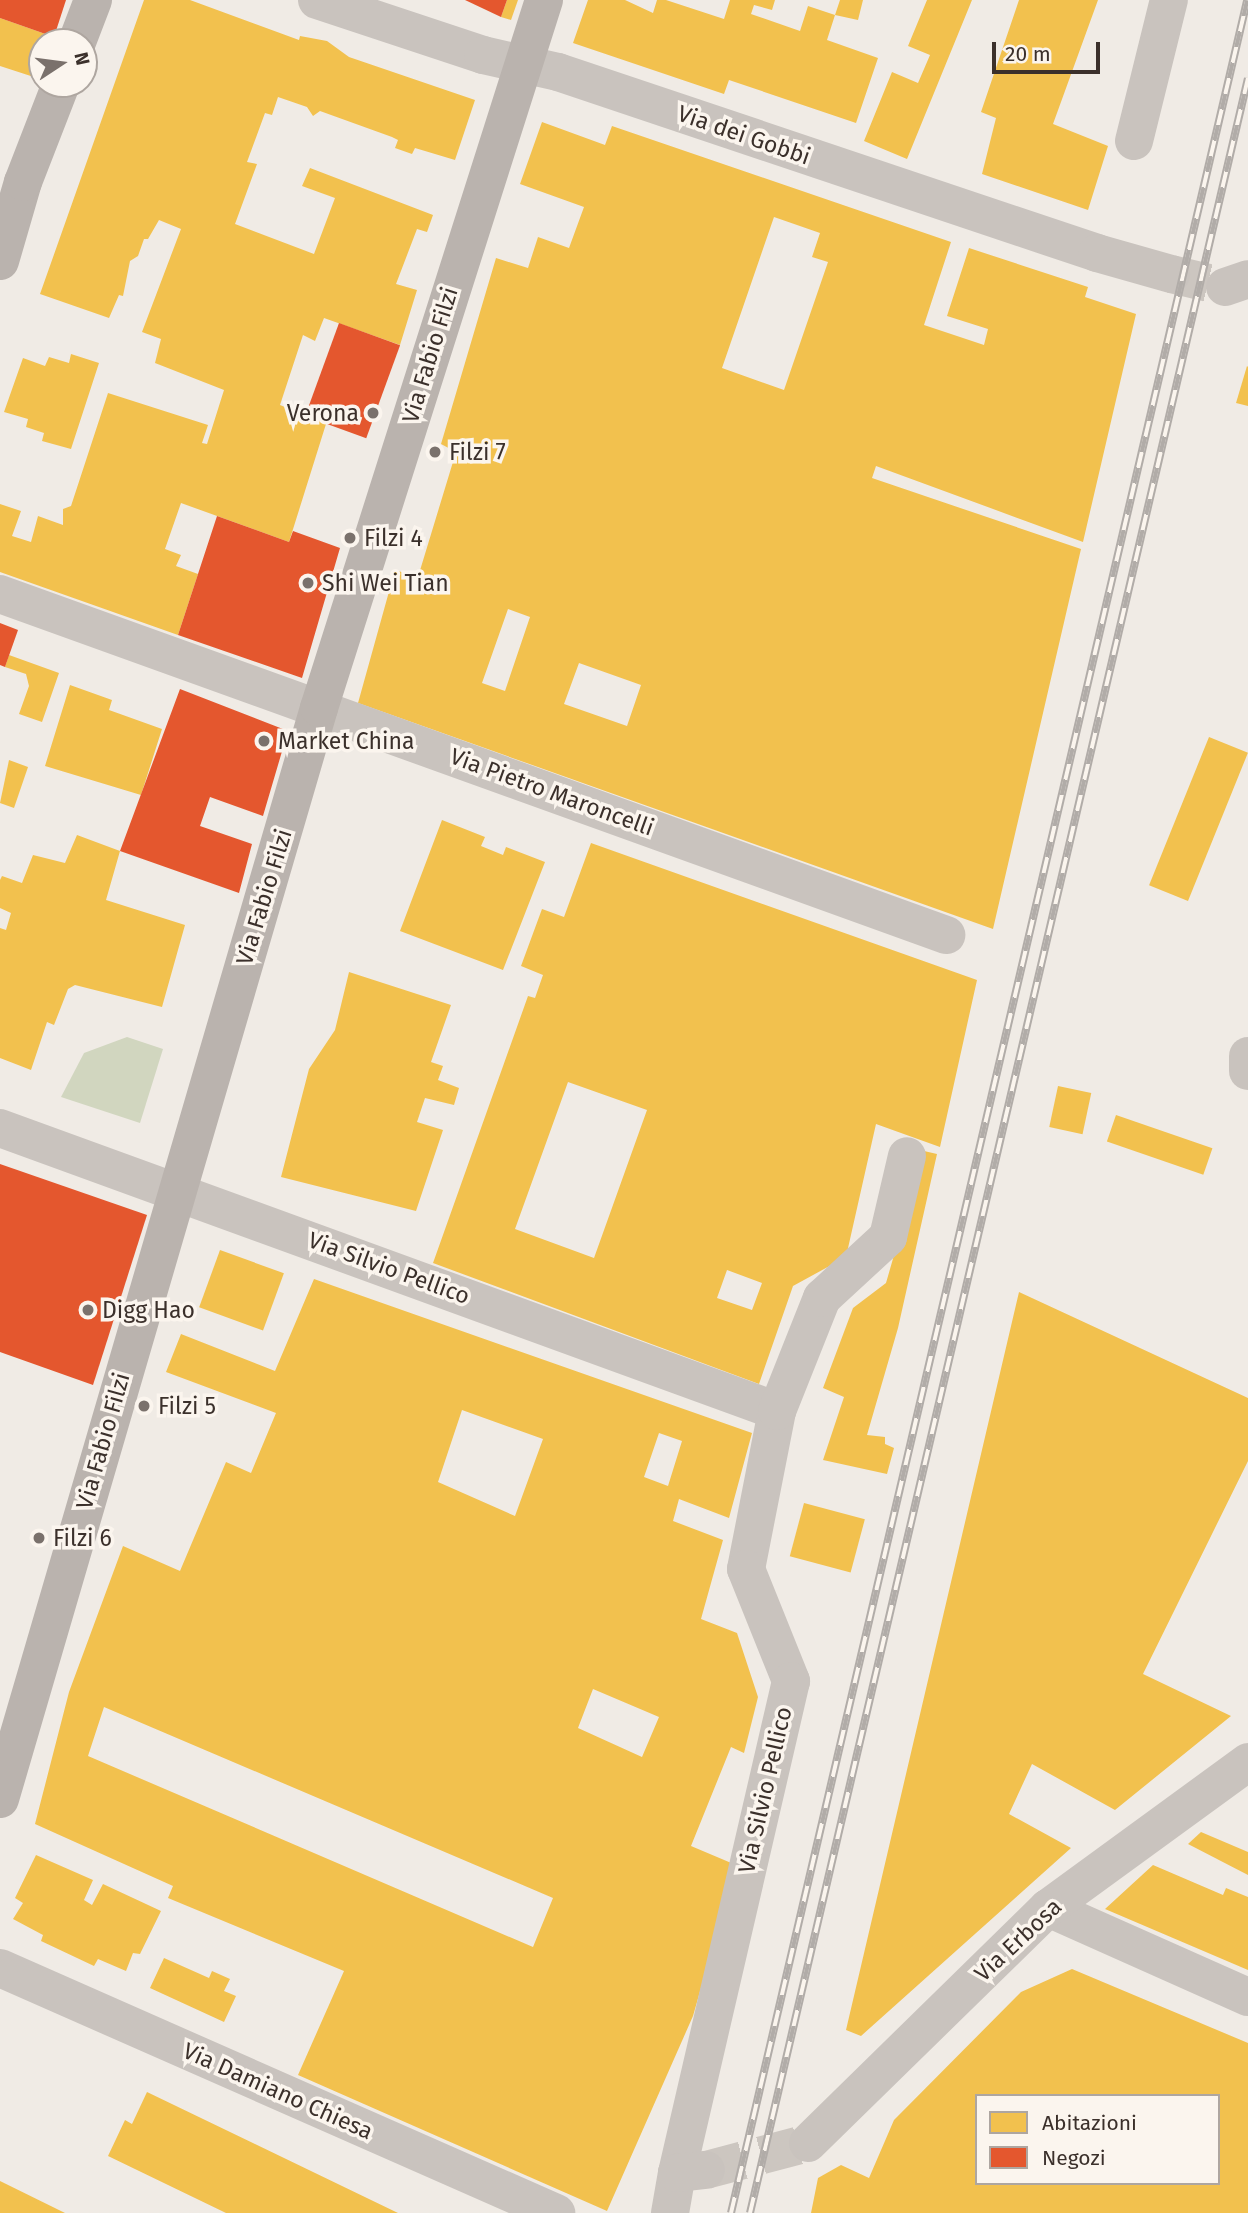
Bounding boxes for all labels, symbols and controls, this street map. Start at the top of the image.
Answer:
north arrow [28,28,98,98]
scale bar [996,28,1104,72]
text: 20 m [1005,41,1051,67]
text: N [69,50,95,67]
street label: Via dei Gobbi [674,99,814,171]
street label: Via Fabio Filzi [396,284,464,426]
place label: Verona [287,399,359,427]
marker: Verona [365,405,381,421]
place label: Filzi 7 [449,438,506,466]
marker: Filzi 7 [427,444,443,460]
place label: Filzi 4 [364,524,423,552]
marker: Filzi 4 [342,530,358,546]
place label: Shi Wei Tian [322,569,449,597]
marker: Shi Wei Tian [300,575,316,591]
place label: Market China [278,727,414,755]
marker: Market China [256,733,272,749]
street label: Via Pietro Maroncelli [446,742,658,842]
street label: Via Fabio Filzi [230,826,298,968]
street label: Via Silvio Pellico [304,1226,474,1310]
place label: Digg Hao [102,1296,195,1324]
marker: Digg Hao [80,1302,96,1318]
street label: Via Fabio Filzi [70,1370,136,1512]
place label: Filzi 5 [158,1392,216,1420]
marker: Filzi 5 [136,1398,152,1414]
place label: Filzi 6 [53,1524,112,1552]
marker: Filzi 6 [31,1530,47,1546]
street label: Via Silvio Pellico [732,1704,798,1876]
street label: Via Erbosa [969,1893,1067,1987]
street label: Via Damiano Chiesa [179,2037,377,2145]
legend [975,2094,1220,2185]
text: Abitazioni [1042,2110,1137,2136]
text: Negozi [1042,2145,1106,2171]

